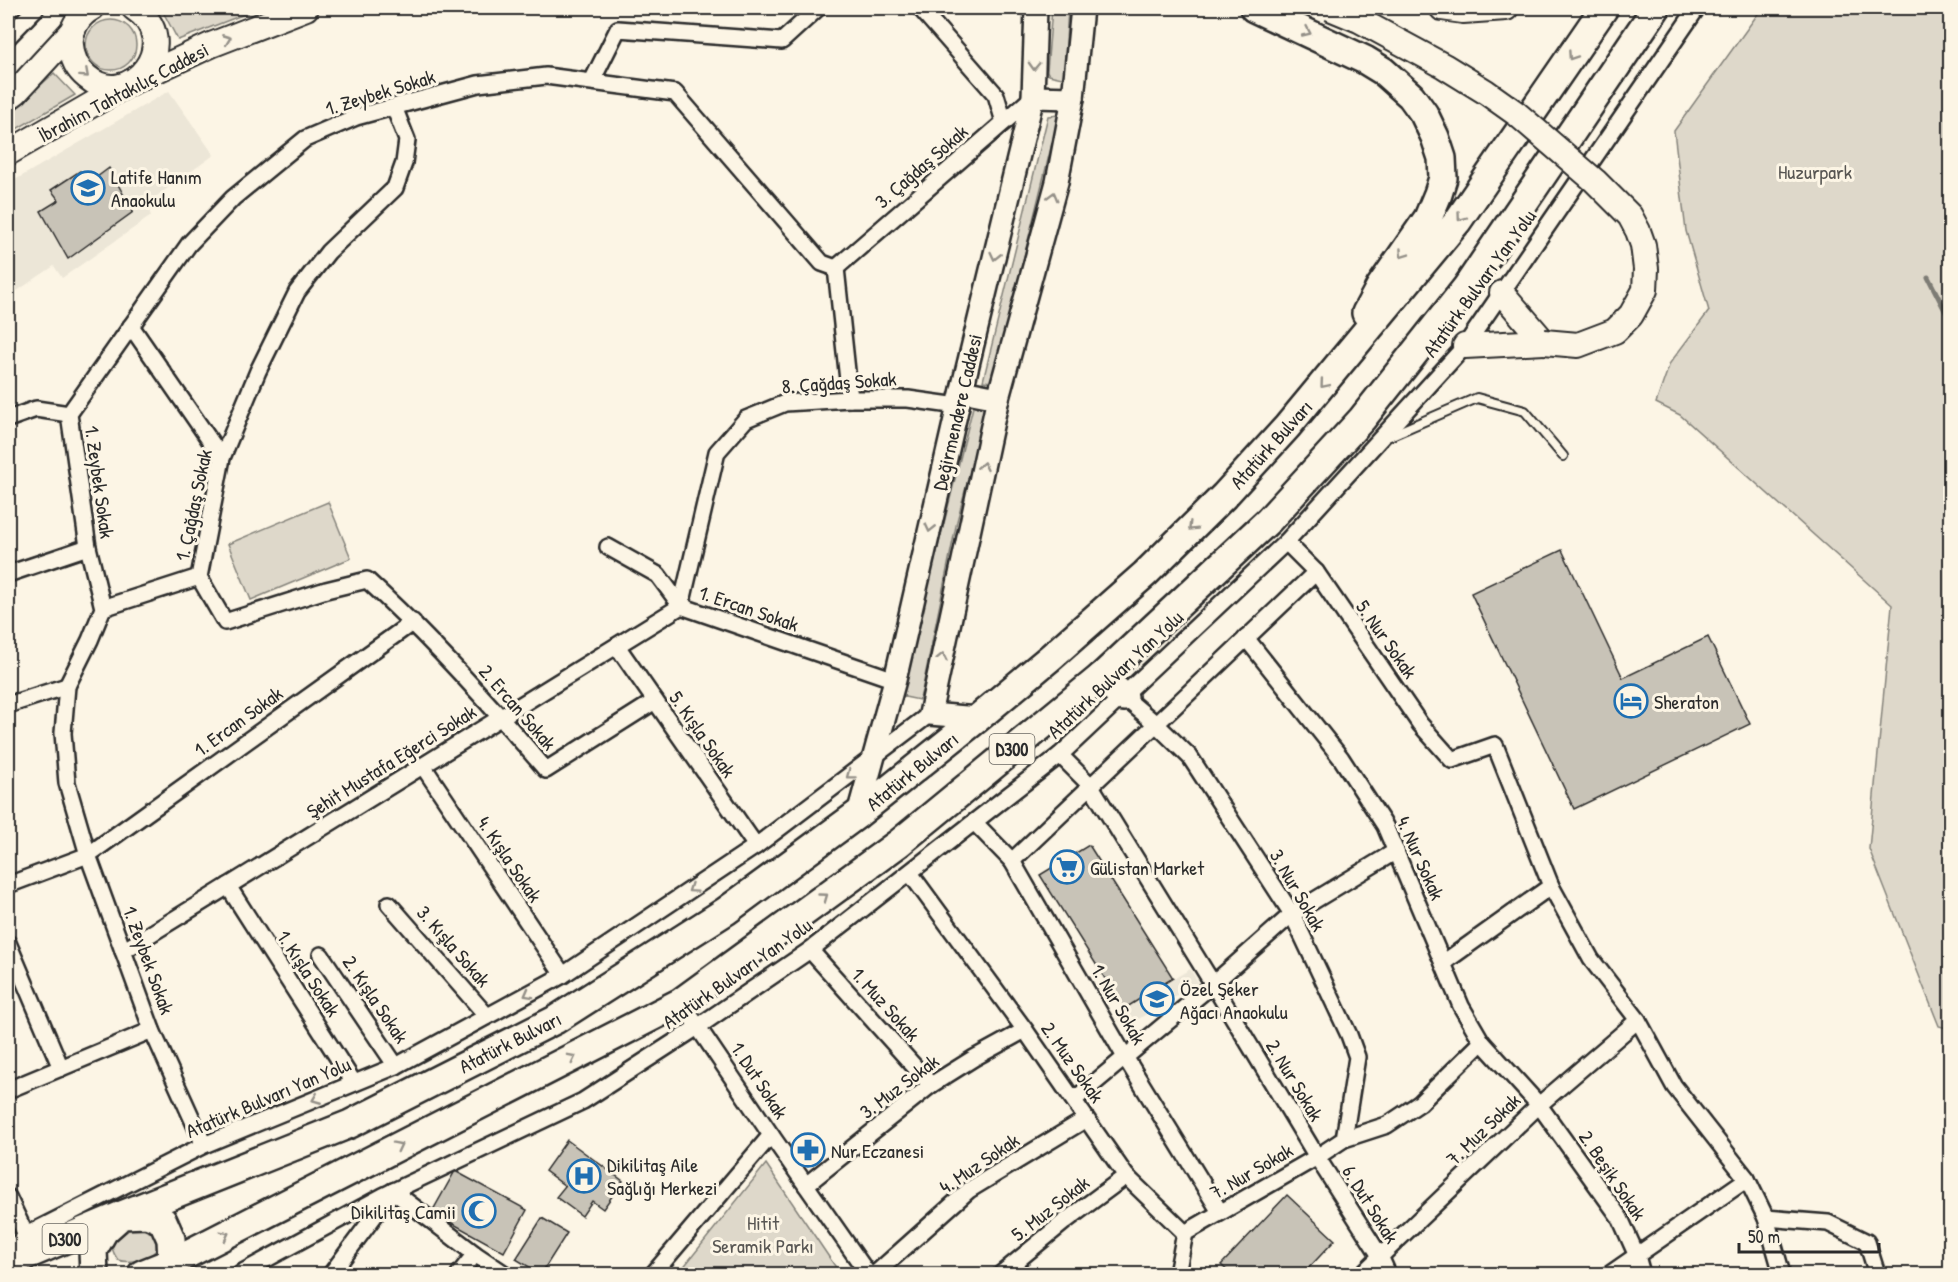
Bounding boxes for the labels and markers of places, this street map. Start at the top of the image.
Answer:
place label: Latife Hanım Anaokulu [111,163,202,213]
school or university icon: Latife Hanım Anaokulu [70,170,106,206]
hotel icon: Sheraton [1613,683,1649,719]
place label: Sheraton [1654,688,1719,715]
supermarket icon: Gülistan Market [1049,849,1085,885]
place label: Gülistan Market [1090,854,1205,881]
place label: Özel Şeker Ağacı Anaokulu [1180,975,1288,1025]
school or university icon: Özel Şeker Ağacı Anaokulu [1139,981,1175,1017]
pharmacy icon: Nur Eczanesi [790,1132,826,1168]
place label: Nur Eczanesi [831,1137,924,1164]
place label: Dikilitaş Aile Sağlığı Merkezi [607,1151,718,1201]
hospital icon: Dikilitaş Aile Sağlığı Merkezi [566,1158,602,1194]
mosque icon: Dikilitaş Camii [461,1193,497,1229]
place label: Dikilitaş Camii [351,1198,456,1225]

